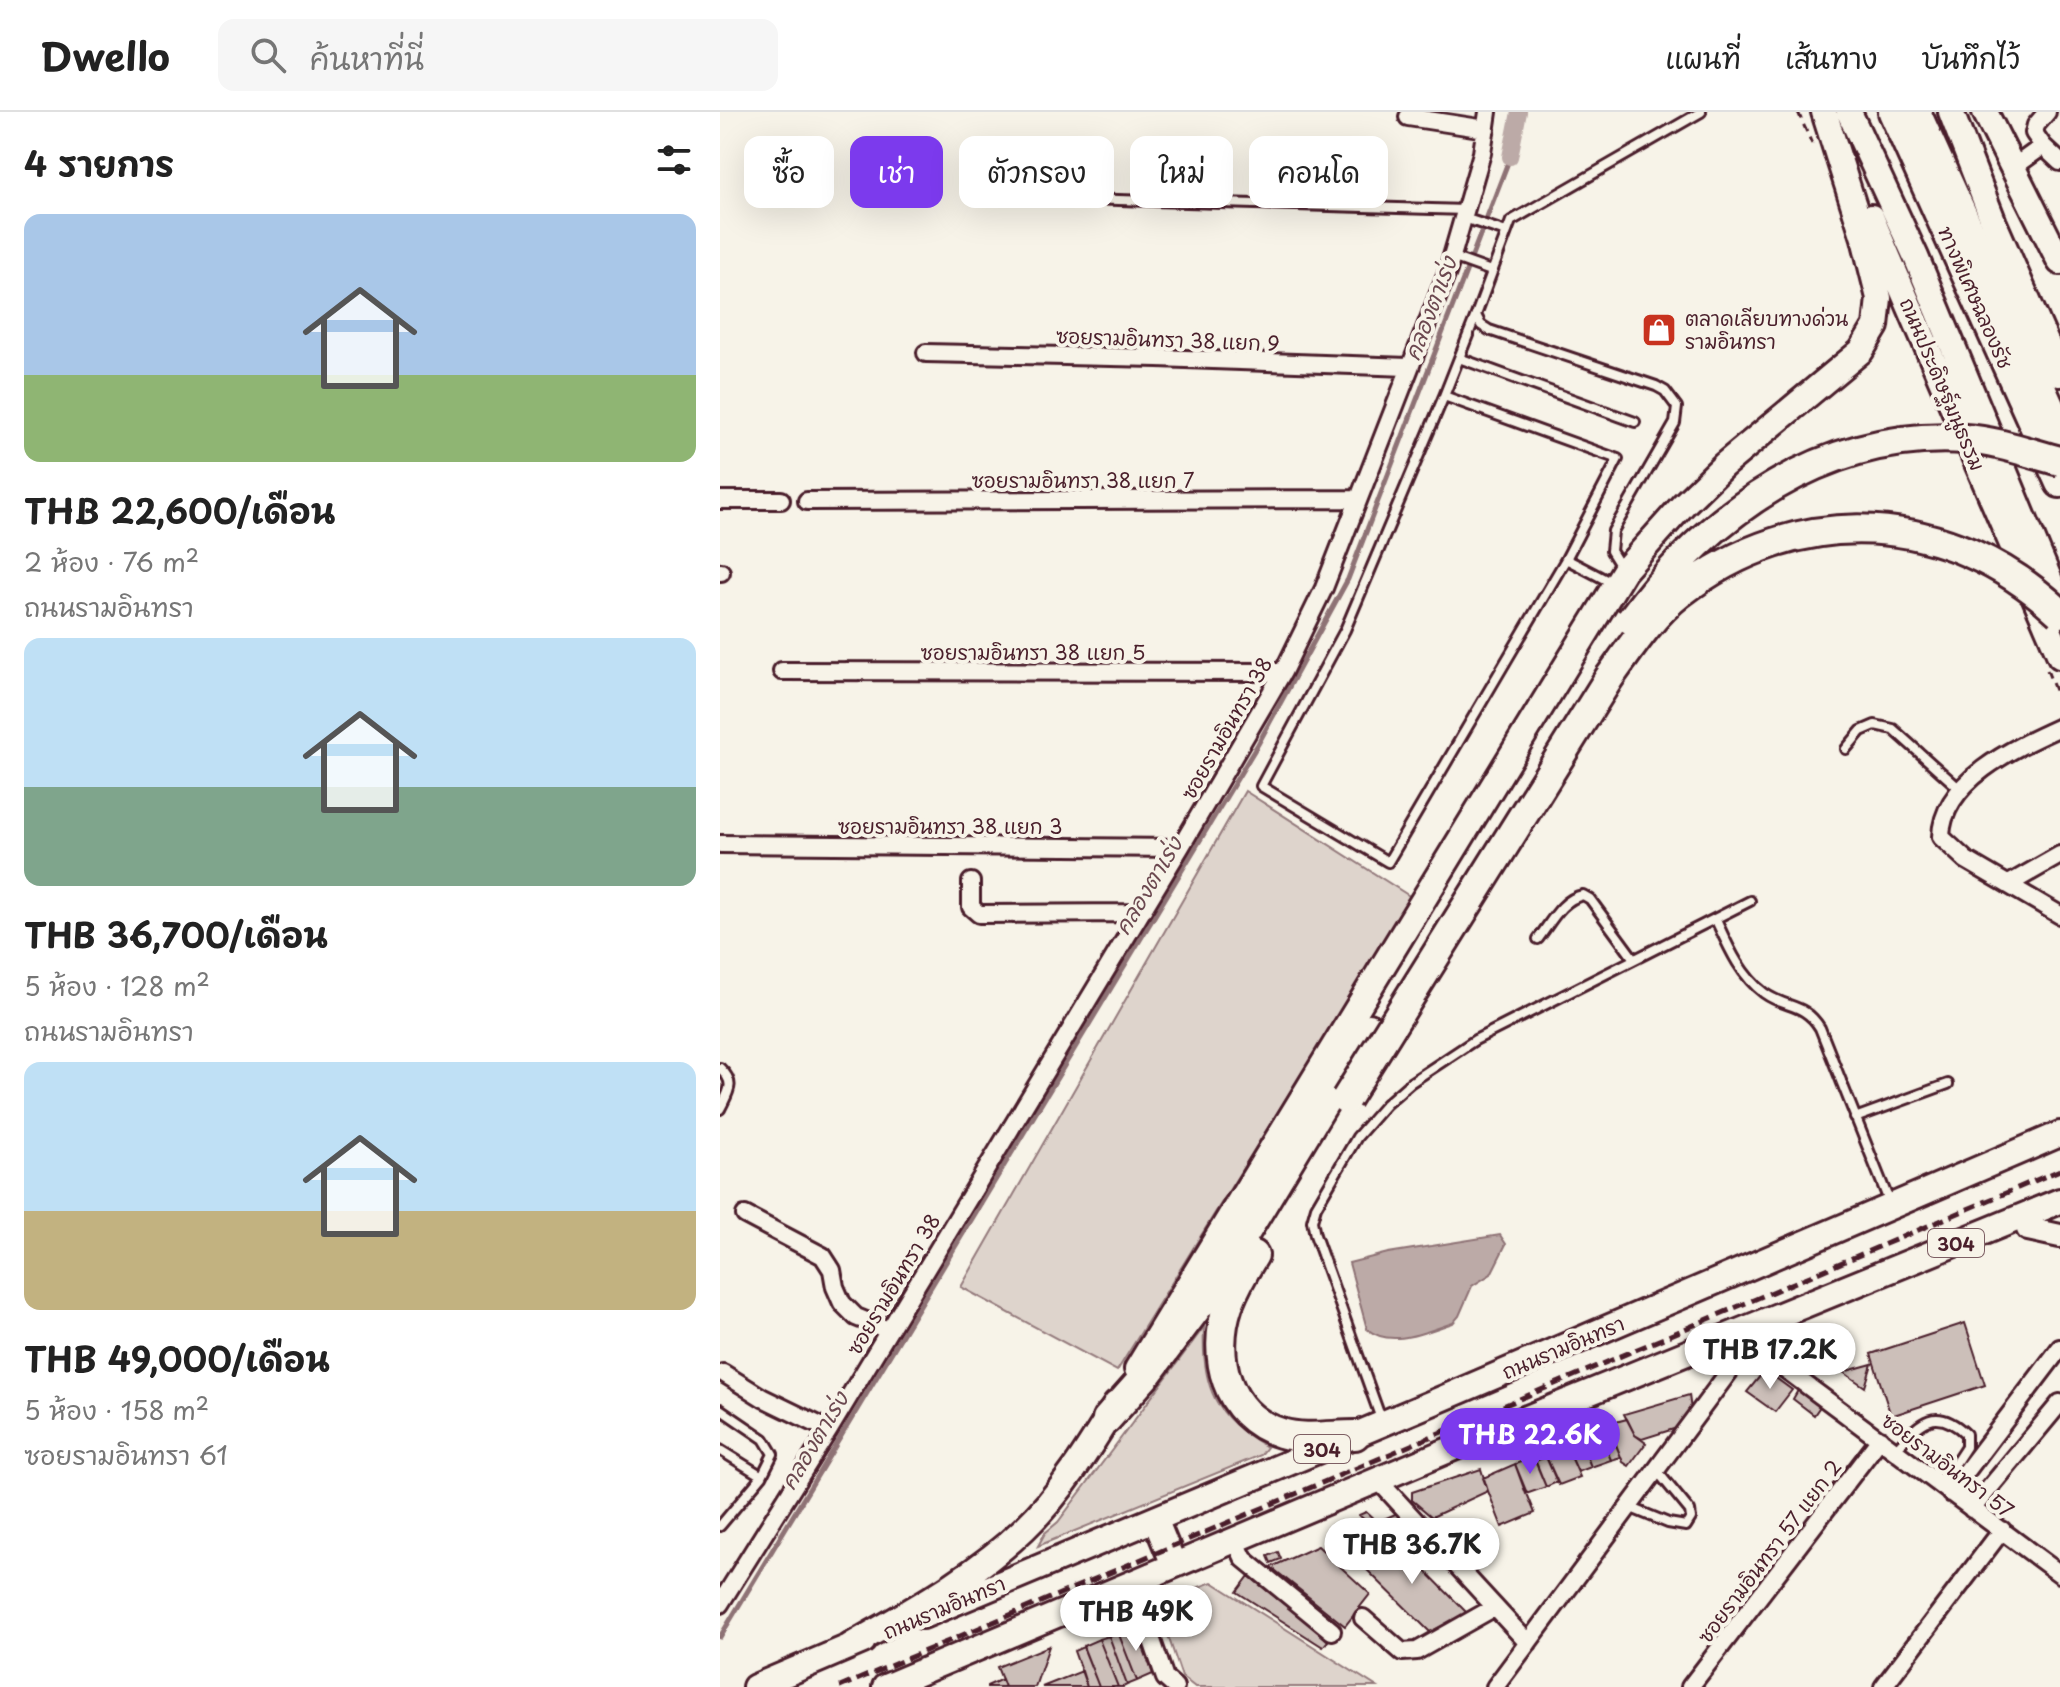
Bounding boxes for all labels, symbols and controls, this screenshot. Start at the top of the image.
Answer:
search box [218,19,778,91]
text: Dwello [40,27,170,84]
icon: search [246,33,290,77]
text: ค้นหาที่นี่ [310,35,424,80]
text: แผนที่ [1665,36,1741,79]
text: เส้นทาง [1785,36,1878,79]
text: บันทึกไว้ [1922,36,2020,79]
chip: ซื้อ [744,136,834,208]
chip: เช่า [850,136,943,208]
chip: ตัวกรอง [959,136,1114,208]
chip: ใหม่ [1130,136,1233,208]
chip: คอนโด [1249,136,1388,208]
text: 4 รายการ [24,137,174,189]
icon: filters [652,138,696,182]
street label: ทางพิเศษฉลองรัช [1931,221,2021,374]
water label: คลองตาเร่ง [1394,249,1465,365]
icon: home [288,266,432,410]
street label: ถนนประดิษฐ์มนูธรรม [1891,293,1993,476]
place label: ตลาดเลียบทางด่วน รามอินทรา [1685,303,1848,356]
shop icon: ตลาดเลียบทางด่วน รามอินทรา [1640,311,1678,349]
street label: ซอยรามอินทรา 38 แยก 9 [1055,320,1281,358]
street label: ซอยรามอินทรา 38 แยก 7 [972,465,1194,495]
text: THB 22,600/เดือน [24,484,335,536]
text: 2 ห้อง · 76 m² [24,542,199,581]
text: ถนนรามอินทรา [24,587,194,626]
street label: ซอยรามอินทรา 38 แยก 5 [921,637,1145,667]
street label: ซอยรามอินทรา 38 [1173,651,1279,805]
icon: home [288,690,432,834]
street label: ซอยรามอินทรา 38 แยก 3 [838,811,1062,841]
water label: คลองตาเร่ง [1105,828,1190,940]
text: THB 36,700/เดือน [24,908,328,960]
text: 5 ห้อง · 128 m² [24,966,210,1005]
text: ถนนรามอินทรา [24,1011,194,1050]
icon: home [288,1114,432,1258]
street label: ซอยรามอินทรา 38 [839,1208,947,1360]
road number: 304 [1928,1229,1984,1257]
street label: ถนนรามอินทรา [1497,1308,1629,1386]
pin: THB 17.2K [1678,1323,1862,1391]
text: THB 17.2K [1703,1329,1837,1368]
text: THB 49,000/เดือน [24,1332,330,1384]
water label: คลองตาเร่ง [771,1383,856,1495]
text: 5 ห้อง · 158 m² [24,1390,209,1429]
street label: ซอยรามอินทรา 57 [1875,1405,2021,1525]
pin: THB 22.6K [1438,1408,1622,1476]
text: THB 22.6K [1458,1414,1602,1453]
text: ซอยรามอินทรา 61 [24,1435,228,1474]
road number: 304 [1294,1435,1350,1463]
street label: ซอยรามอินทรา 57 แยก 2 [1690,1453,1848,1649]
pin: THB 36.7K [1320,1518,1504,1586]
text: THB 36.7K [1342,1524,1482,1563]
street label: ถนนรามอินทรา [878,1568,1010,1646]
pin: THB 49K [1062,1585,1210,1653]
text: THB 49K [1078,1591,1194,1630]

